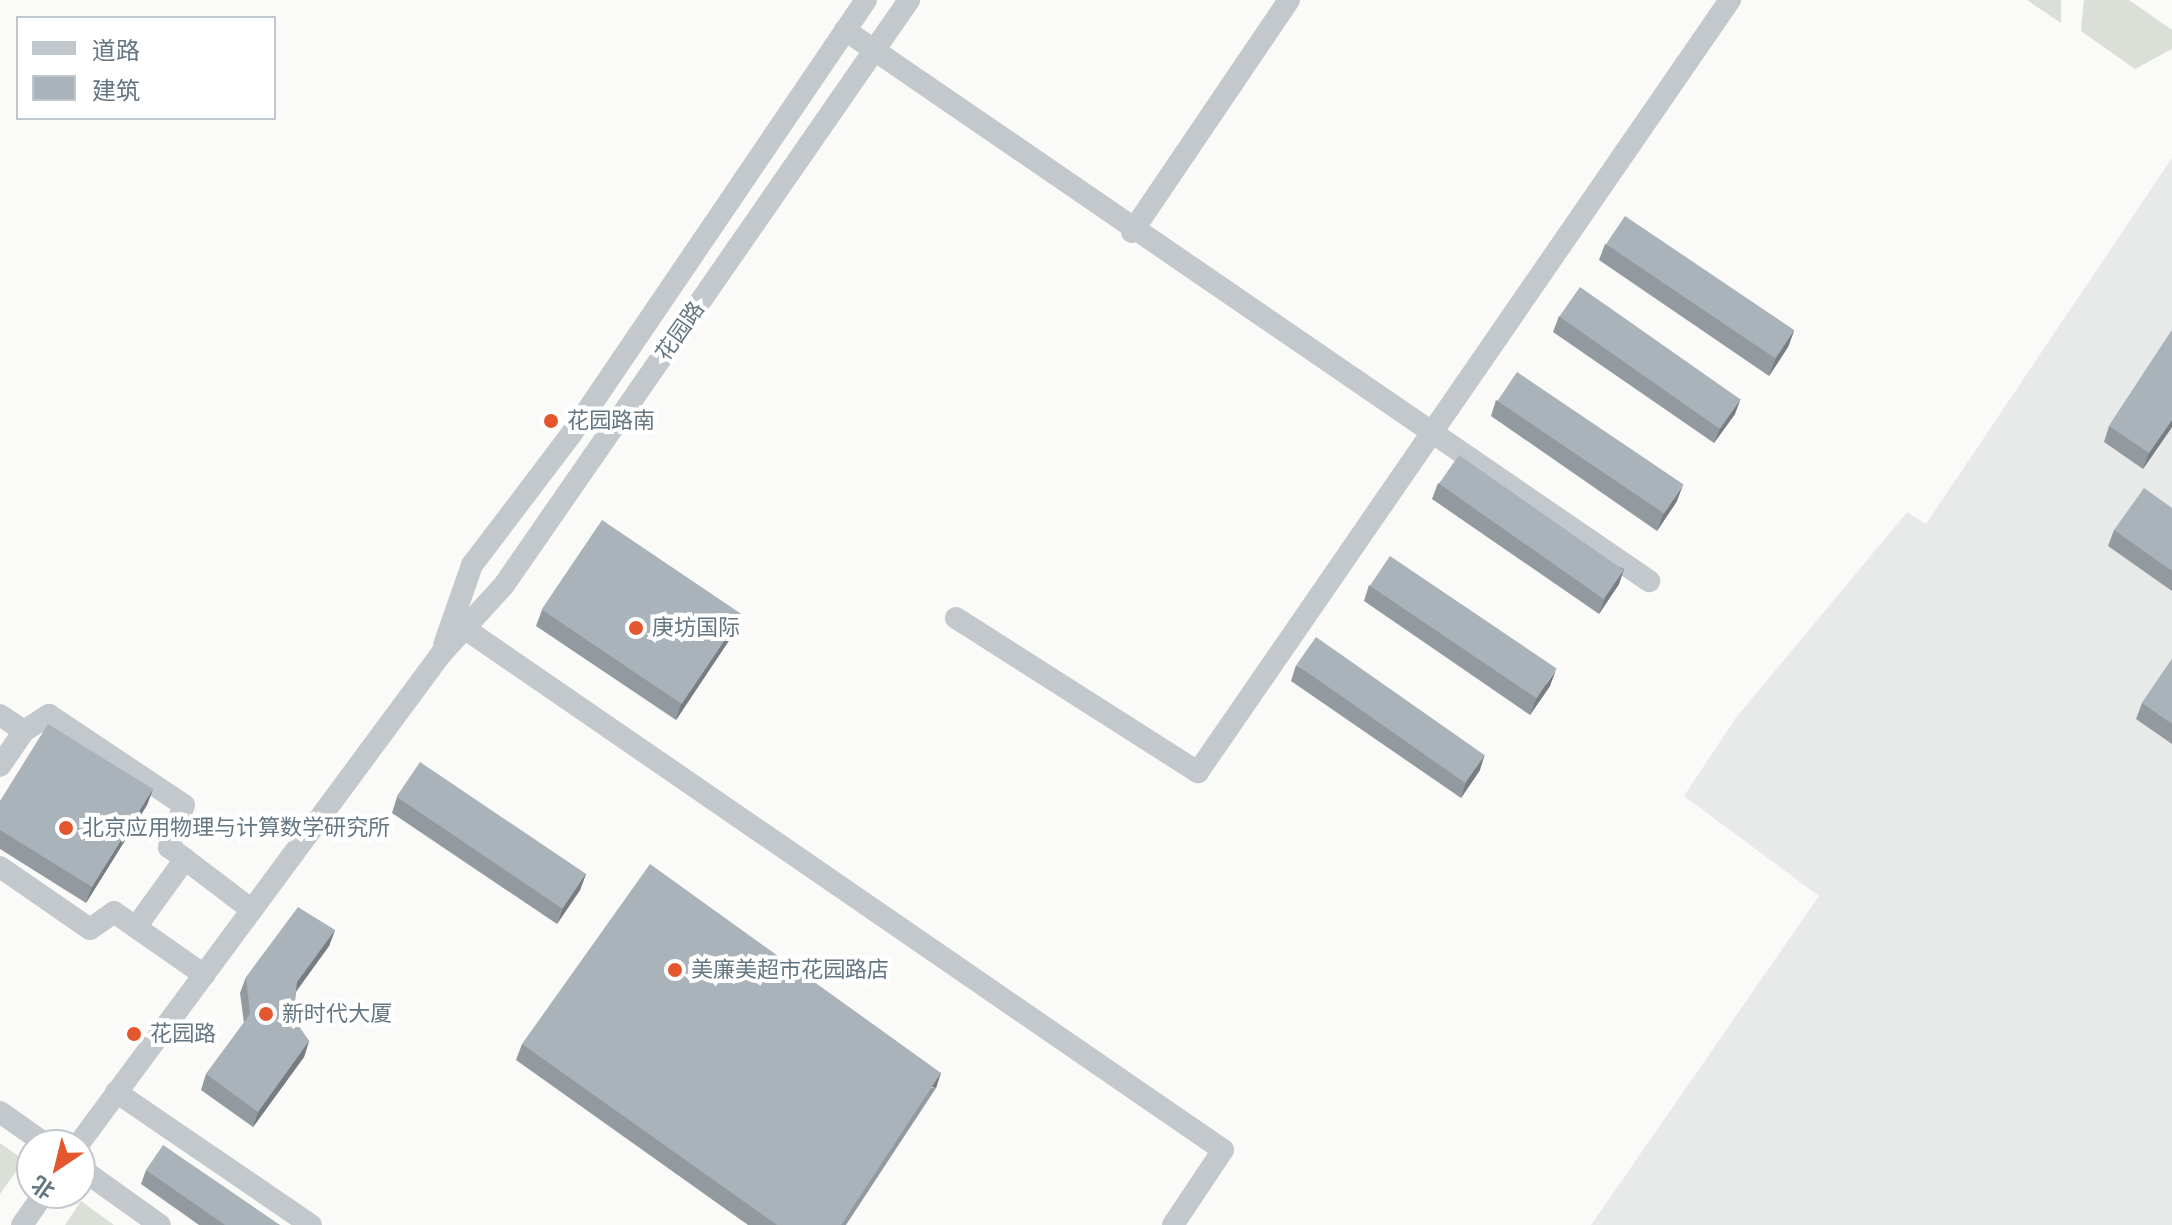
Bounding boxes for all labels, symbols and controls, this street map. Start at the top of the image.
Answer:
legend [16,16,276,120]
text: 道路 [92,35,140,66]
text: 建筑 [92,75,140,106]
street label: 花园路 [650,296,710,366]
place label: 花园路南 [567,408,655,434]
marker: 花园路南 [542,412,560,430]
place label: 庚坊国际 [652,615,740,641]
marker: 庚坊国际 [627,619,645,637]
place label: 北京应用物理与计算数学研究所 [82,815,390,841]
marker: 北京应用物理与计算数学研究所 [57,819,75,837]
place label: 美廉美超市花园路店 [691,957,889,983]
marker: 美廉美超市花园路店 [666,961,684,979]
place label: 新时代大厦 [282,1001,392,1027]
marker: 新时代大厦 [257,1005,275,1023]
place label: 花园路 [150,1021,216,1047]
marker: 花园路 [125,1025,143,1043]
north arrow [16,1129,96,1209]
text: 北 [26,1169,60,1206]

